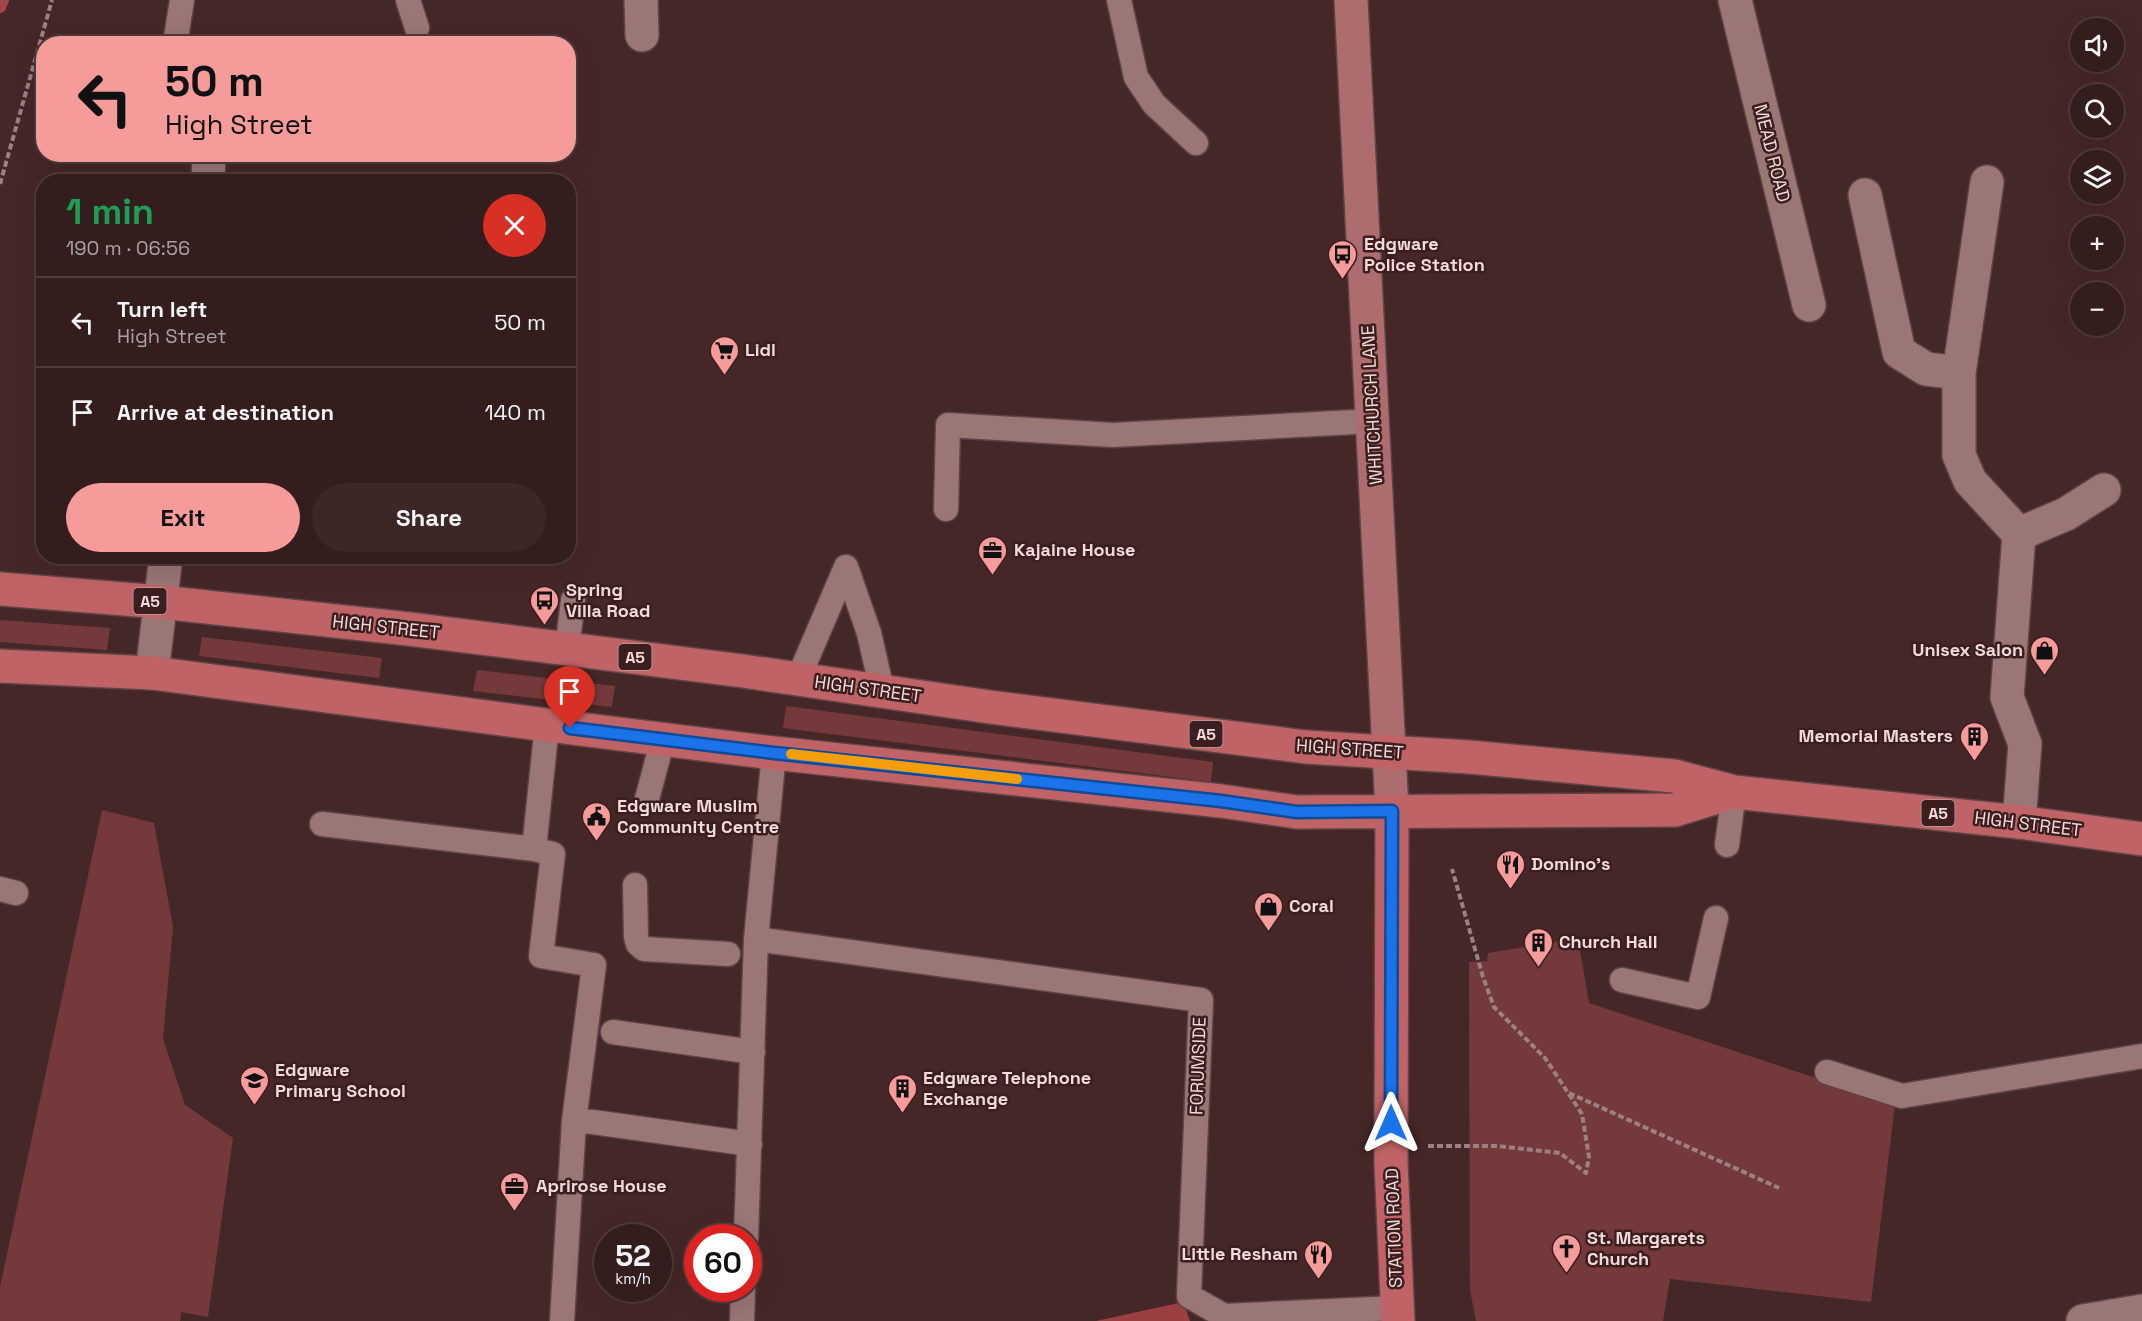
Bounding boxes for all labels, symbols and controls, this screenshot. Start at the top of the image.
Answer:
map controls [2070,18,2124,336]
button: sound [2070,18,2124,72]
text: 50 m [165,55,264,108]
icon: left [66,60,144,138]
button: search [2070,84,2124,138]
street label: MEAD ROAD [1749,102,1796,204]
text: High Street [165,107,313,142]
button: layers [2070,150,2124,204]
text: 1 min [66,189,154,235]
button: close [483,194,546,257]
button: + [2070,216,2124,270]
place label: Edgware Police Station [1364,232,1485,276]
text: 190 m · 06:56 [66,235,190,261]
bus stop icon: Edgware Police Station [1327,238,1359,280]
button: − [2070,282,2124,336]
text: Turn left [117,295,207,323]
icon: left [66,306,99,339]
text: 50 m [494,308,546,336]
text: High Street [117,323,226,349]
street label: WHITCHURCH LANE [1356,325,1387,485]
supermarket icon: Lidl [708,334,740,376]
place label: Lidl [745,338,776,361]
icon: arrive [66,396,99,429]
text: Arrive at destination [117,398,334,426]
text: 140 m [484,398,546,426]
button: Exit [66,483,300,552]
button: Share [312,483,546,552]
office icon: Kajaine House [977,534,1009,576]
place label: Kajaine House [1014,538,1135,561]
place label: Spring Villa Road [566,578,651,622]
bus stop icon: Spring Villa Road [529,584,561,626]
road number: A5 [134,588,166,614]
street label: HIGH STREET [331,609,441,644]
shop icon: Unisex Salon [2028,634,2060,676]
place label: Unisex Salon [1912,638,2023,661]
road number: A5 [618,644,652,670]
pin [544,666,595,728]
street label: HIGH STREET [813,670,923,707]
icon: arrive [553,675,586,708]
building icon: Memorial Masters [1958,720,1990,762]
road number: A5 [1190,721,1222,747]
place label: Memorial Masters [1799,724,1953,747]
street label: HIGH STREET [1295,733,1405,764]
place label: Edgware Muslim Community Centre [617,794,779,838]
public building icon: Edgware Muslim Community Centre [580,800,612,842]
road number: A5 [1922,800,1954,826]
street label: HIGH STREET [1973,806,2083,842]
restaurant icon: Domino's [1494,848,1526,890]
place label: Domino's [1531,852,1610,875]
shop icon: Coral [1252,890,1284,932]
place label: Coral [1289,894,1334,917]
building icon: Church Hall [1522,926,1554,968]
place label: Church Hall [1559,930,1657,953]
street label: FORUMSIDE [1184,1017,1211,1115]
place label: Edgware Primary School [275,1058,406,1102]
school or university icon: Edgware Primary School [238,1064,270,1106]
place label: Edgware Telephone Exchange [923,1066,1091,1110]
building icon: Edgware Telephone Exchange [886,1072,918,1114]
position arrow [1359,1091,1423,1155]
street label: STATION ROAD [1380,1168,1407,1288]
office icon: Aprirose House [499,1170,531,1212]
place label: Aprirose House [536,1174,667,1197]
speed limit sign: 60 [684,1224,762,1302]
place label: St. Margarets Church [1587,1226,1705,1270]
church icon: St. Margarets Church [1550,1232,1582,1274]
text: 52 [615,1236,651,1275]
restaurant icon: Little Resham [1303,1238,1335,1280]
place label: Little Resham [1182,1242,1298,1265]
text: km/h [615,1269,651,1288]

